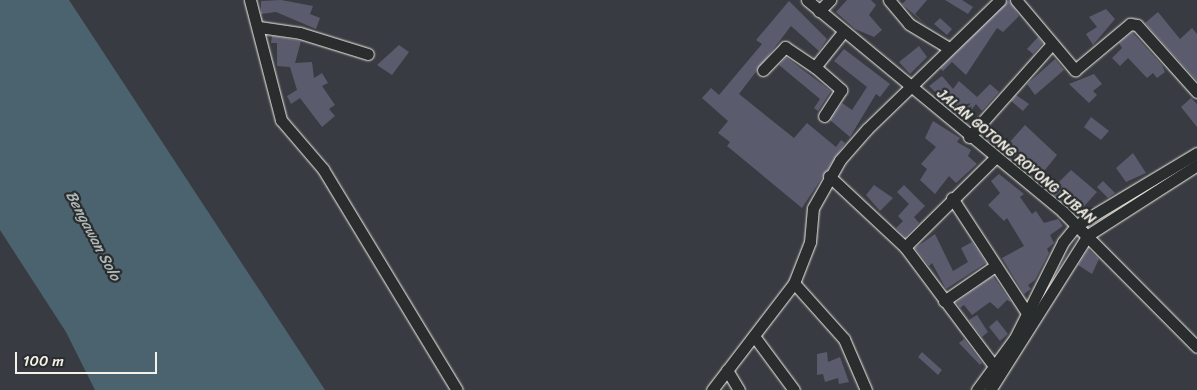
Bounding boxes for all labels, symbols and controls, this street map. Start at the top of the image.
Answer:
street label: JALAN GOTONG ROYONG TUBAN [933,85,1099,229]
water label: Bengawan Solo [62,188,124,284]
scale bar [18,342,160,374]
text: 100 m [23,348,64,374]

